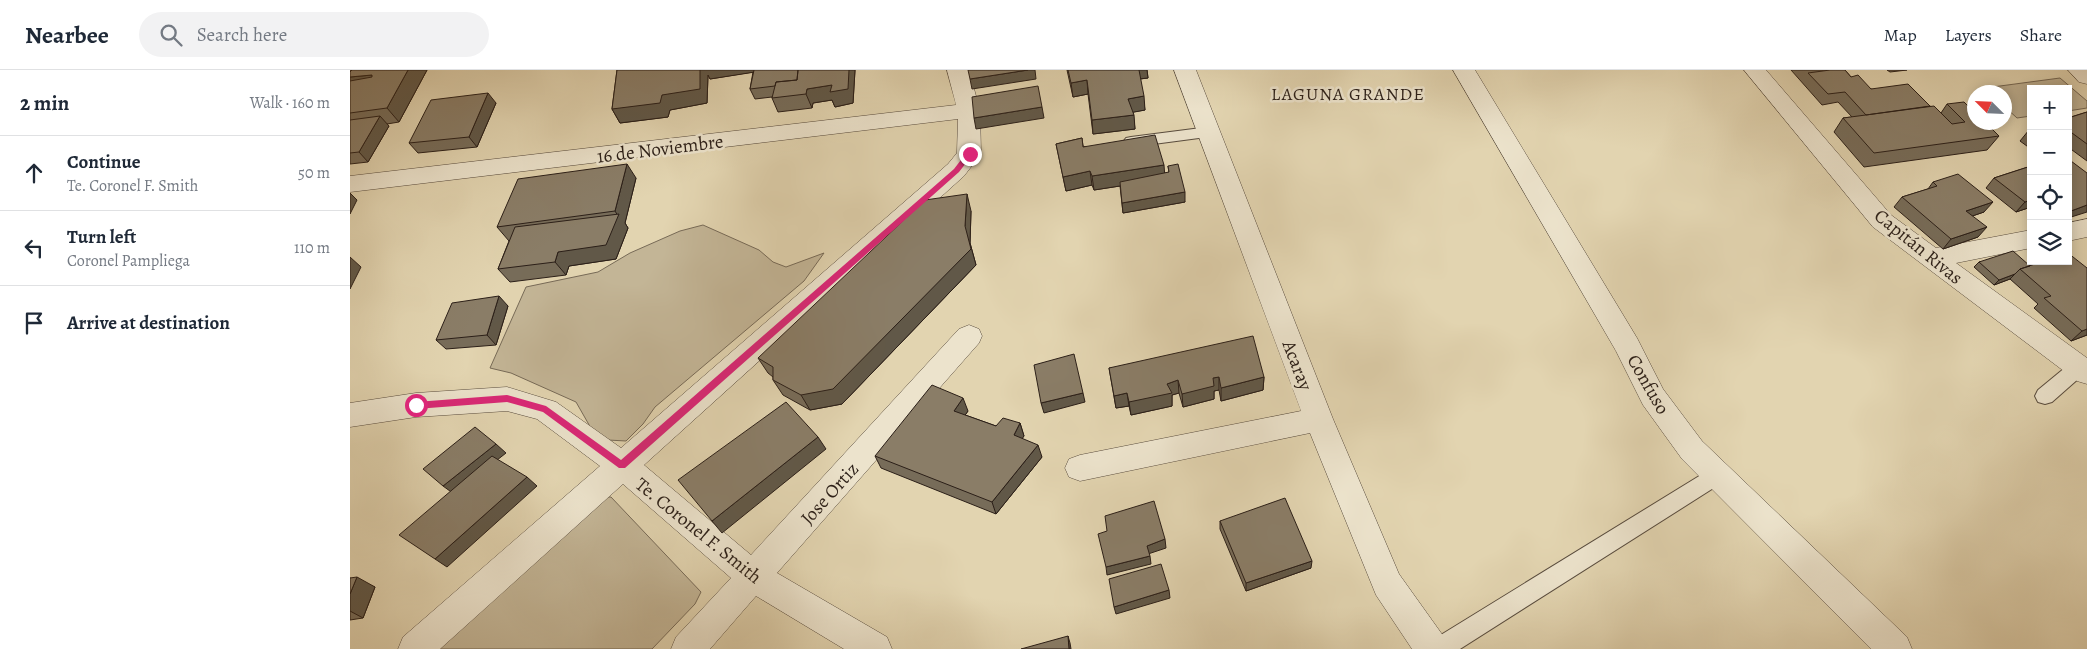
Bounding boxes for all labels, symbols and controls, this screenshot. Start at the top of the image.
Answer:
search box [139,12,489,57]
text: Nearbee [25,19,109,51]
icon: search [157,21,185,49]
text: Search here [197,22,287,48]
text: Map [1884,23,1917,47]
text: Layers [1945,23,1992,47]
text: Share [2020,23,2062,47]
district label: LAGUNA GRANDE [1271,82,1425,106]
north arrow [1967,85,2012,130]
map controls [2027,85,2072,265]
button: + [2027,85,2072,130]
text: 2 min [20,89,69,117]
text: Walk · 160 m [250,92,330,114]
street label: 16 de Noviembre [595,128,725,170]
button: − [2027,130,2072,175]
route end [959,143,982,166]
text: Continue [67,149,141,175]
icon: ahead [20,159,48,187]
text: 50 m [298,162,330,184]
text: Te. Coronel F. Smith [67,175,198,197]
button: locate [2027,175,2072,220]
street label: Capitán Rivas [1869,203,1968,291]
button: layers [2027,220,2072,265]
text: Turn left [67,224,136,250]
icon: left [20,234,48,262]
text: 110 m [294,237,330,259]
text: Coronel Pampliega [67,250,190,272]
icon: arrive [20,309,48,337]
text: Arrive at destination [67,310,230,336]
street label: Acaray [1275,336,1319,395]
street label: Confuso [1621,350,1676,419]
route start [405,394,428,417]
street label: Jose Ortiz [795,457,865,530]
street label: Te. Coronel F. Smith [630,472,767,590]

